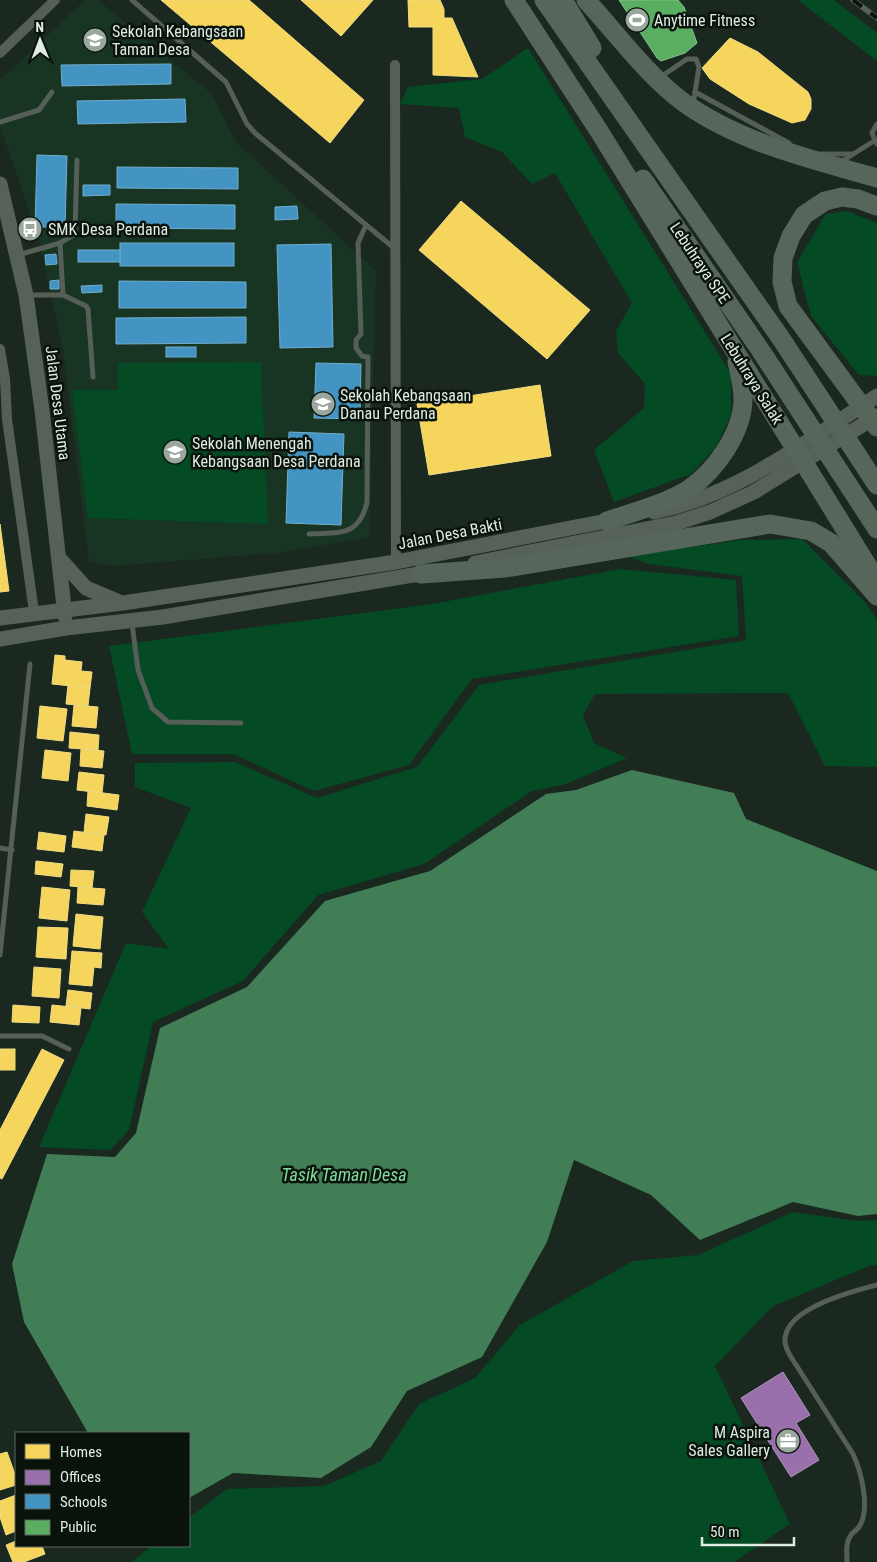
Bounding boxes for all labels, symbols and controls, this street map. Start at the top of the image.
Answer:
sports icon: Anytime Fitness [624,7,650,33]
place label: Anytime Fitness [654,11,755,30]
north arrow [15,15,65,65]
text: N [35,19,44,35]
place label: Sekolah Kebangsaan Taman Desa [112,22,243,59]
school or university icon: Sekolah Kebangsaan Taman Desa [82,27,108,53]
bus stop icon: SMK Desa Perdana [17,216,43,242]
street label: Lebuhraya SPE [666,219,734,307]
place label: SMK Desa Perdana [48,220,168,239]
street label: Lebuhraya Salak [717,330,788,428]
street label: Jalan Desa Utama [42,345,74,461]
place label: Sekolah Kebangsaan Danau Perdana [340,386,471,423]
school or university icon: Sekolah Kebangsaan Danau Perdana [310,391,336,417]
place label: Sekolah Menengah Kebangsaan Desa Perdana [192,434,361,471]
school or university icon: Sekolah Menengah Kebangsaan Desa Perdana [162,439,188,465]
street label: Jalan Desa Bakti [396,515,504,553]
water label: Tasik Taman Desa [281,1164,407,1185]
place label: M Aspira Sales Gallery [688,1423,770,1460]
office icon: M Aspira Sales Gallery [775,1428,801,1454]
legend [15,1432,190,1547]
text: Homes [60,1443,102,1461]
text: Offices [60,1468,101,1486]
text: Schools [60,1493,107,1511]
scale bar [702,1514,794,1546]
text: Public [60,1518,97,1536]
text: 50 m [710,1523,740,1541]

